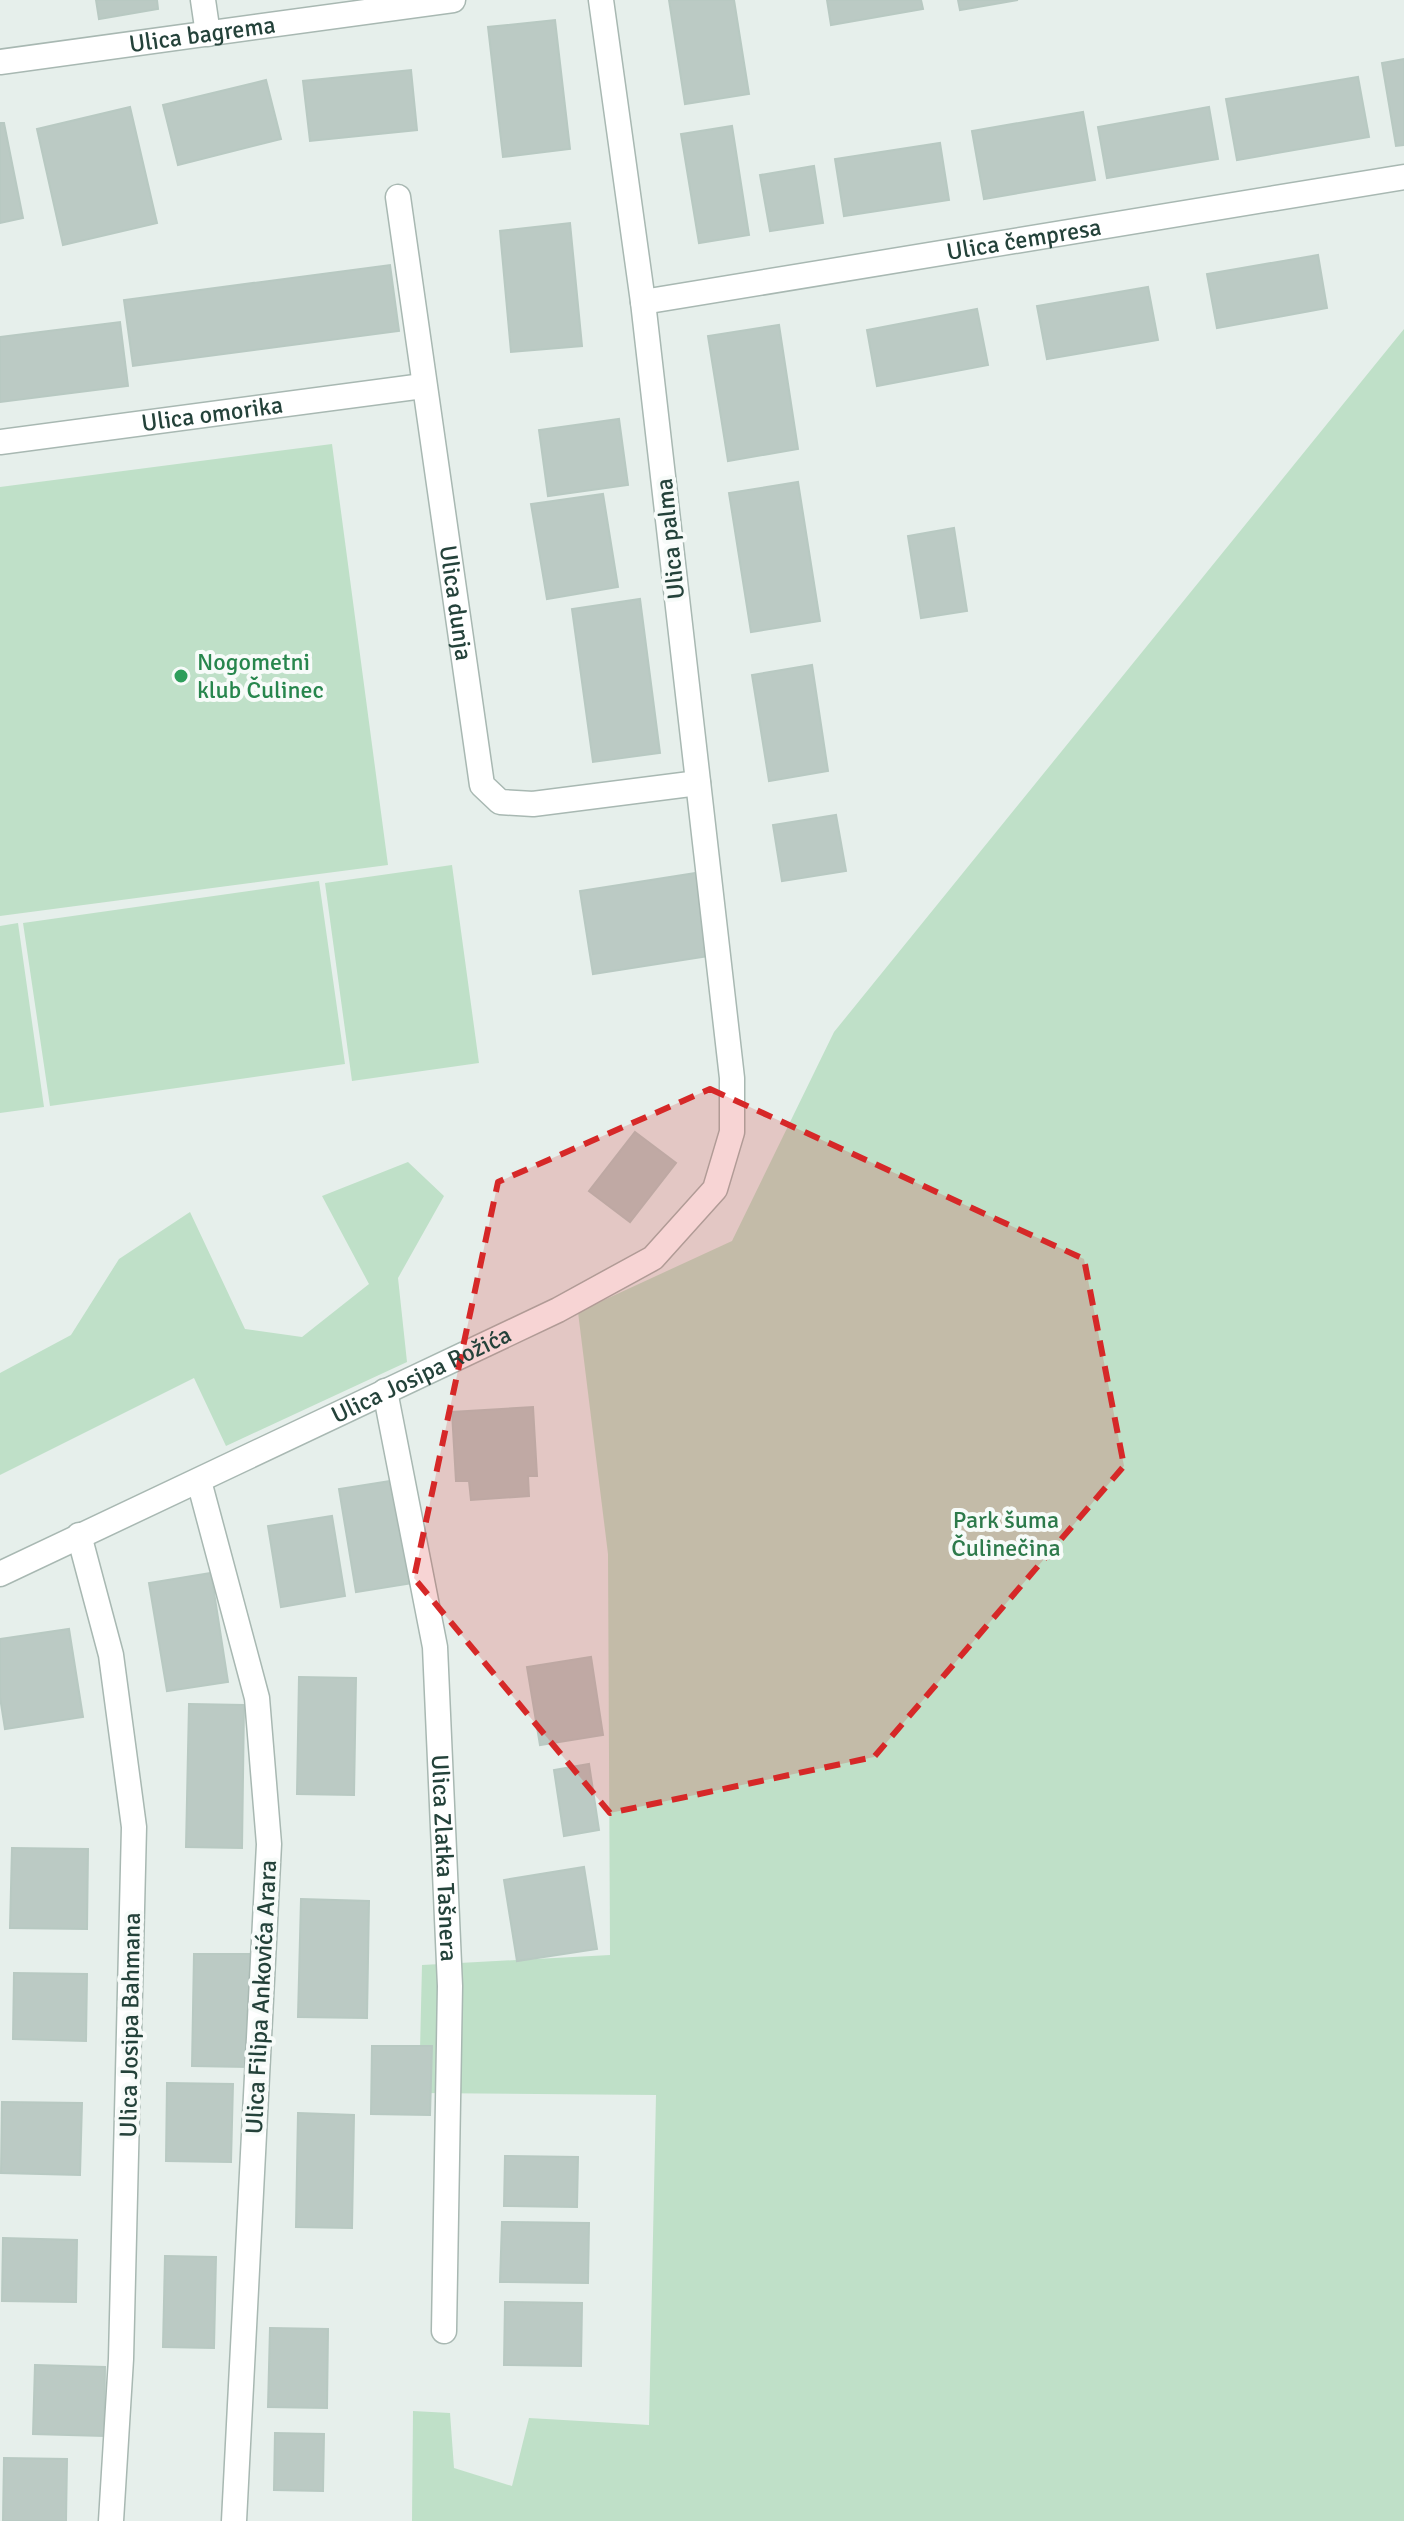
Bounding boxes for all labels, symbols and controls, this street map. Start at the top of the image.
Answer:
street label: Ulica bagrema [127,9,277,59]
street label: Ulica čempresa [944,212,1104,267]
street label: Ulica omorika [140,390,285,438]
street label: Ulica palma [649,477,691,601]
street label: Ulica dunja [433,543,479,662]
place label: Nogometni klub Čulinec [197,647,324,705]
marker: Nogometni klub Čulinec [172,667,190,685]
street label: Ulica Josipa Rožića [326,1319,516,1430]
park label: Park šuma Čulinečina [951,1505,1061,1563]
street label: Ulica Zlatka Tašnera [425,1754,464,1962]
street label: Ulica Filipa Ankovića Arara [239,1859,283,2135]
street label: Ulica Josipa Bahmana [113,1912,147,2138]

